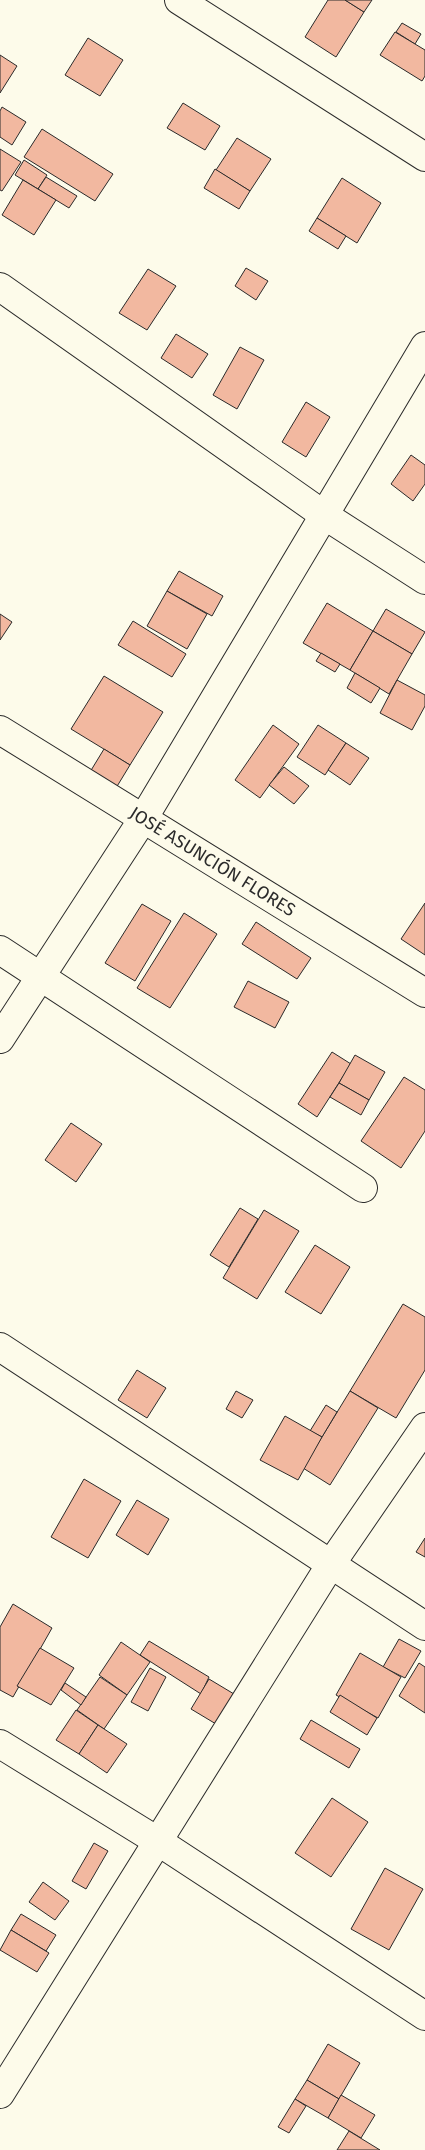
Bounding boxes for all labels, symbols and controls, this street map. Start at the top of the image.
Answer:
street label: JOSÉ ASUNCIÓN FLORES [126,802,300,921]

